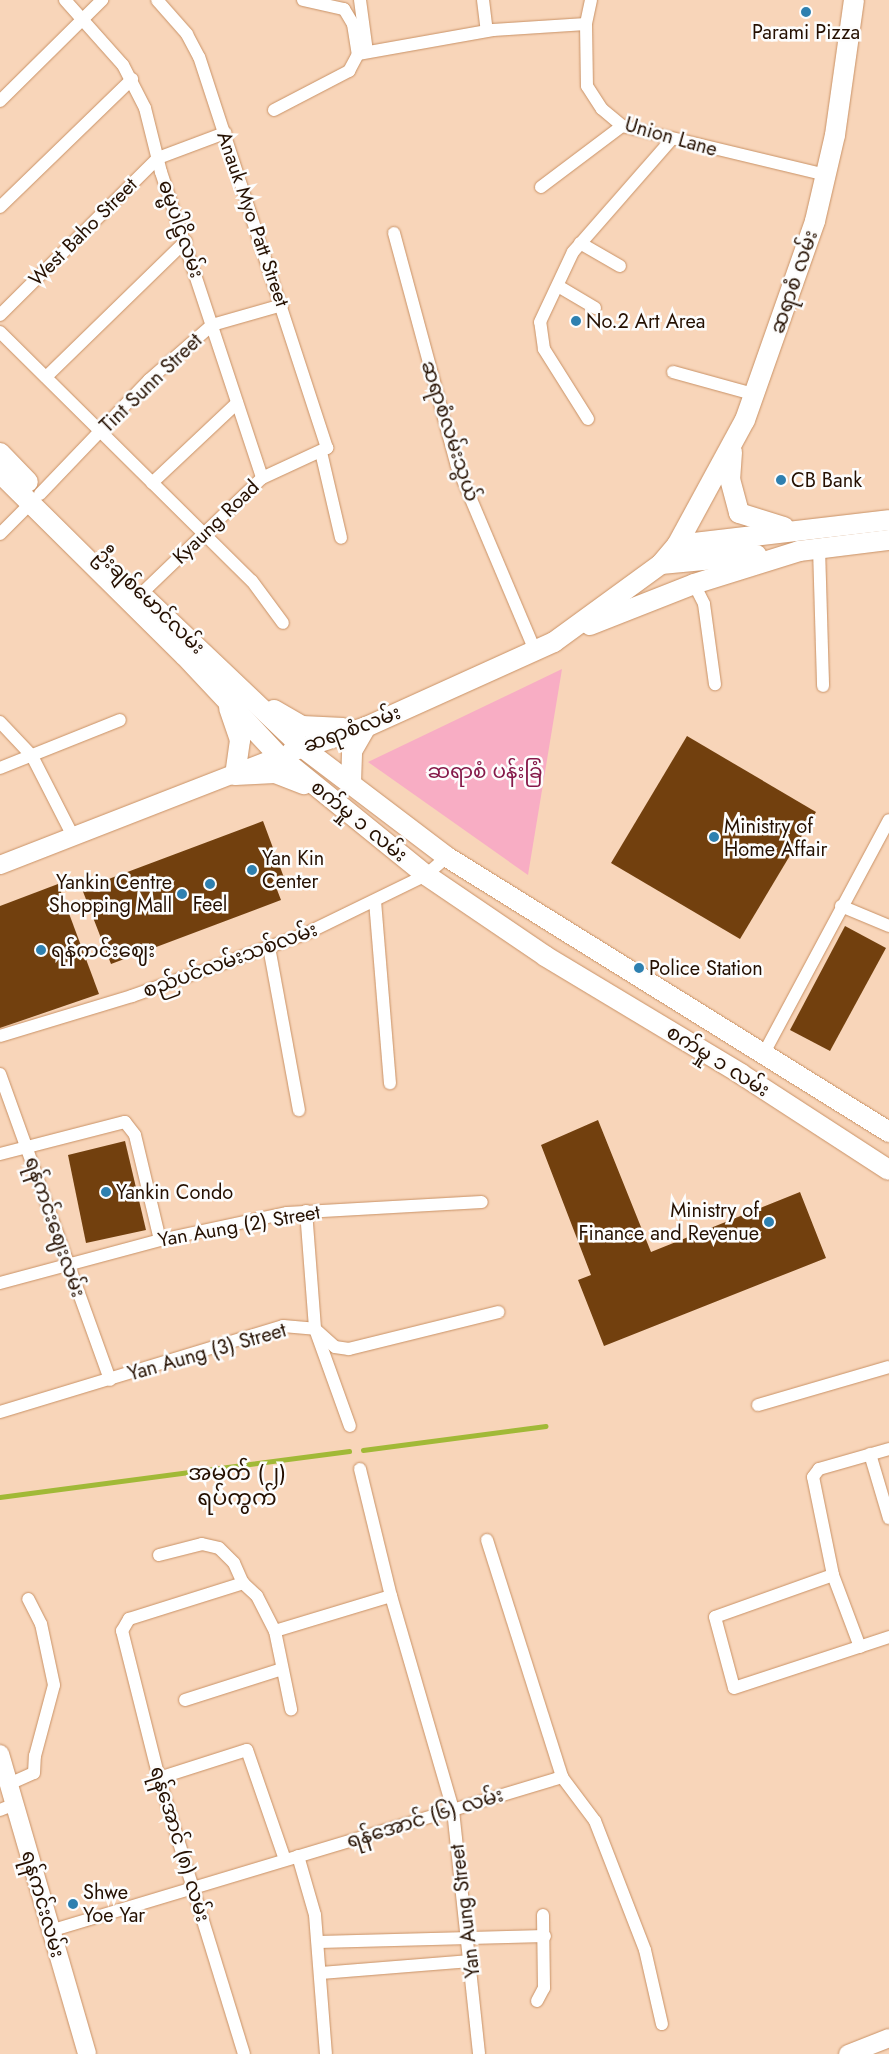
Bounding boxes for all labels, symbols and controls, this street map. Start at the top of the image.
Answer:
marker: Parami Pizza [800,6,812,18]
place label: Parami Pizza [752,20,860,44]
street label: Union Lane [622,112,720,162]
street label: Anauk Myo Patt Street [212,128,294,310]
street label: West Baho Street [24,173,142,291]
street label: ဓမ္မပါဠိလမ်း [153,177,209,281]
street label: ဆရာစံ လမ်း [765,227,823,337]
place label: No.2 Art Area [586,309,705,333]
marker: No.2 Art Area [570,315,582,327]
street label: Tint Sunn Street [95,329,207,437]
street label: ဆရာစံလမ်းသွယ် [416,357,484,505]
place label: CB Bank [791,468,862,492]
marker: CB Bank [775,474,787,486]
street label: Kyaung Road [168,475,264,569]
street label: ဦးချစ်မောင်လမ်း [90,543,210,659]
street label: ဆရာစံလမ်း [300,700,404,758]
park label: ဆရာစံ ပန်းခြံ [428,759,542,783]
street label: စက်မှု ၁ လမ်း [306,775,412,867]
place label: Ministry of Home Affair [724,814,827,861]
marker: Ministry of Home Affair [708,831,720,843]
place label: Yan Kin Center [262,846,324,893]
marker: Yan Kin Center [246,864,258,876]
place label: Yankin Centre Shopping Mall [49,870,172,917]
marker: Feel [204,878,216,890]
marker: Yankin Centre Shopping Mall [176,888,188,900]
place label: Feel [193,892,227,916]
street label: စည်ပင်လမ်းသစ်လမ်း [139,917,321,1003]
place label: ရန်ကင်းဈေး [51,938,155,962]
marker: ရန်ကင်းဈေး [35,944,47,956]
place label: Police Station [649,956,763,980]
marker: Police Station [633,962,645,974]
street label: စက်မှု ၁ လမ်း [662,1020,774,1102]
street label: ရန်ကင်းဈေးလမ်း [20,1154,90,1300]
place label: Yankin Condo [116,1180,233,1204]
marker: Yankin Condo [100,1186,112,1198]
place label: Ministry of Finance and Revenue [579,1198,759,1245]
street label: Yan Aung (2) Street [156,1200,322,1252]
marker: Ministry of Finance and Revenue [763,1216,775,1228]
street label: Yan Aung (3) Street [125,1318,289,1386]
district label: အမှတ် (၂) ရပ်ကွက် [188,1459,286,1510]
street label: ရန်အောင် (၈) လမ်း [145,1763,215,1925]
street label: ရန်အောင် (၆) လမ်း [344,1783,506,1853]
street label: Yan Aung Street [445,1843,485,1979]
street label: ရန်ကင်းလမ်း [16,1848,70,1960]
place label: Shwe Yoe Yar [83,1880,145,1927]
marker: Shwe Yoe Yar [67,1898,79,1910]

